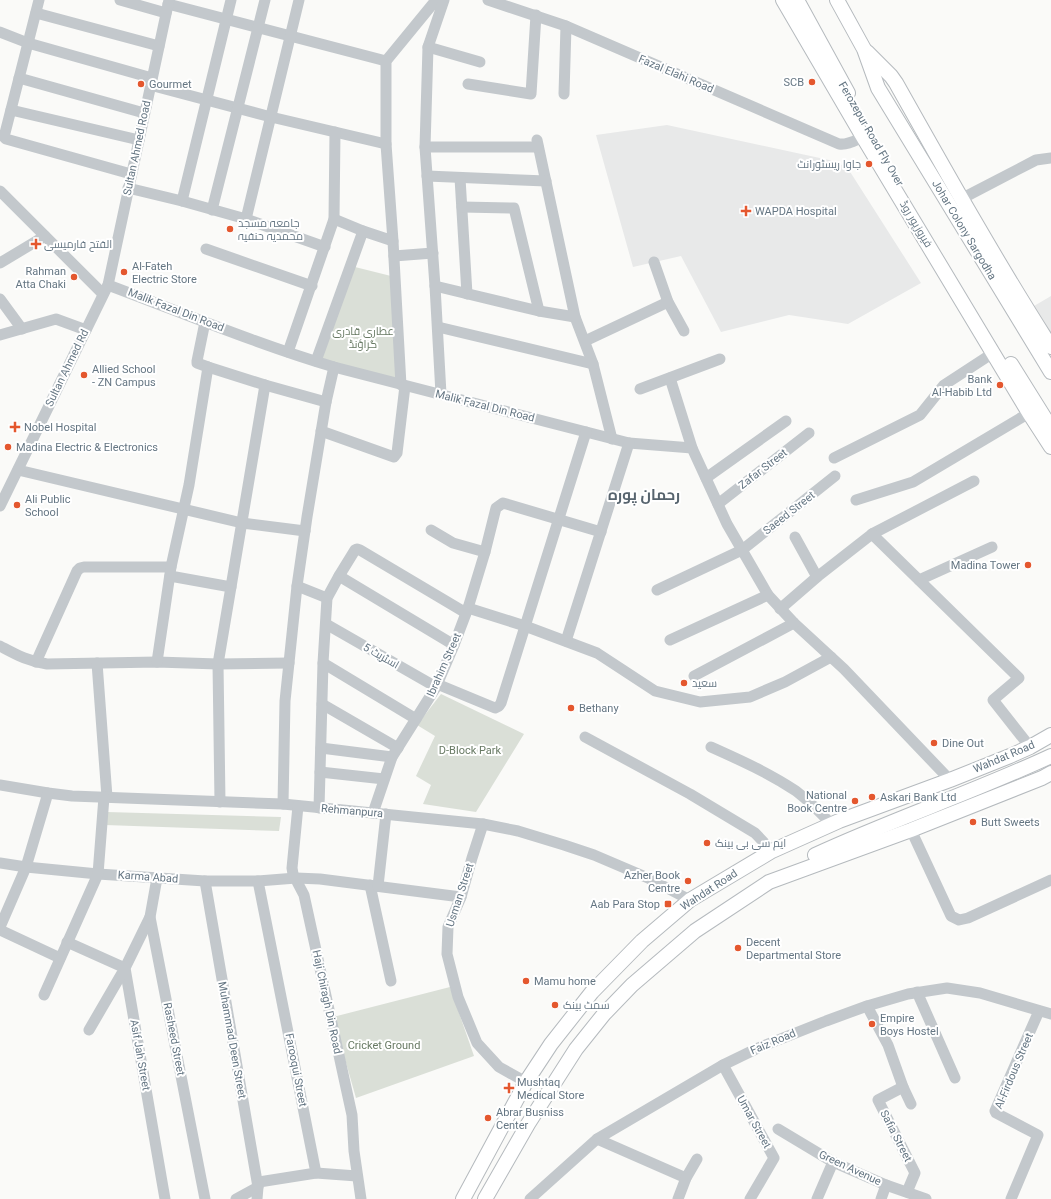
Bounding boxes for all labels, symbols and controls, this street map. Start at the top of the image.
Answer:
street label: Fazal Elahi Road [636,52,716,96]
place label: SCB [783,76,804,89]
marker: SCB [807,77,817,87]
place label: Gourmet [149,78,192,91]
marker: Gourmet [136,79,146,89]
street label: Ferozepur Road Fly Over [836,79,906,189]
street label: Sultan Ahmed Road [121,99,153,197]
place label: جاوا ریسٹورانٹ [797,158,861,171]
marker: جاوا ریسٹورانٹ [864,159,874,169]
street label: Johar Colony Sargodha [929,178,999,282]
street label: فیروزپور روڈ [897,198,935,250]
marker: WAPDA Hospital [740,205,752,217]
place label: WAPDA Hospital [755,205,837,218]
place label: جامعہ مسجد محمدیہ حنفیہ [238,217,303,243]
marker: جامعہ مسجد محمدیہ حنفیہ [225,224,235,234]
place label: الفتح فارمیسی [44,238,112,252]
marker: الفتح فارمیسی [31,239,41,249]
place label: Al-Fateh Electric Store [132,260,197,286]
place label: Rahman Atta Chaki [16,265,66,291]
marker: Al-Fateh Electric Store [119,267,129,277]
marker: Rahman Atta Chaki [69,272,79,282]
street label: Malik Fazal Din Road [126,286,226,334]
park label: عطاری قادری گراؤنڈ [332,325,394,351]
street label: Sultan Ahmed Rd [43,327,91,409]
place label: Allied School - ZN Campus [92,363,156,389]
marker: Allied School - ZN Campus [79,370,89,380]
place label: Bank Al-Habib Ltd [932,373,992,399]
marker: Bank Al-Habib Ltd [995,380,1005,390]
street label: Malik Fazal Din Road [434,387,536,425]
marker: Nobel Hospital [9,421,21,433]
place label: Nobel Hospital [24,421,96,434]
place label: Madina Electric & Electronics [16,441,158,454]
marker: Madina Electric & Electronics [3,442,13,452]
street label: Zafar Street [736,446,790,492]
district label: رحمان پورہ [608,486,680,506]
street label: Saeed Street [761,489,818,537]
place label: Ali Public School [25,493,71,519]
marker: Ali Public School [12,500,22,510]
place label: Madina Tower [951,559,1020,572]
marker: Madina Tower [1023,560,1033,570]
street label: Ibrahim Street [424,631,464,699]
street label: اسٹریٹ 5 [361,641,401,671]
place label: سعید [692,677,717,690]
marker: سعید [679,678,689,688]
place label: Bethany [579,702,619,715]
marker: Bethany [566,703,576,713]
place label: Dine Out [942,737,984,750]
marker: Dine Out [929,738,939,748]
street label: Wahdat Road [971,738,1037,776]
park label: D-Block Park [439,744,502,757]
place label: National Book Centre [787,789,847,815]
place label: Askari Bank Ltd [880,791,956,804]
marker: Askari Bank Ltd [867,792,877,802]
marker: National Book Centre [850,796,860,806]
street label: Rehmanpura [320,802,384,820]
place label: Butt Sweets [981,816,1040,829]
marker: Butt Sweets [968,817,978,827]
place label: ایم سی بی بینک [715,837,786,851]
marker: ایم سی بی بینک [702,838,712,848]
street label: Usman Street [444,861,477,929]
street label: Wahdat Road [678,867,740,913]
street label: Karma Abad [117,868,179,886]
place label: Azher Book Centre [624,869,680,895]
marker: Azher Book Centre [683,876,693,886]
place label: Aab Para Stop [590,898,660,911]
marker: Aab Para Stop [663,899,673,909]
place label: Decent Departmental Store [746,936,841,962]
marker: Decent Departmental Store [733,943,743,953]
street label: Haji Chiragh Din Road [310,949,344,1055]
place label: Mamu home [534,975,596,988]
marker: Mamu home [521,976,531,986]
street label: Muhammad Deen Street [215,980,249,1100]
place label: سمٹ بینک [563,999,610,1012]
marker: سمٹ بینک [550,1000,560,1010]
street label: Rasheed Street [161,1001,188,1077]
place label: Empire Boys Hostel [880,1012,939,1038]
street label: Asif Jah Street [127,1018,153,1092]
marker: Empire Boys Hostel [867,1019,877,1029]
street label: Faiz Road [748,1027,798,1057]
street label: Al-Firdous Street [992,1031,1036,1111]
street label: Farooqui Street [282,1032,310,1108]
park label: Cricket Ground [348,1039,420,1052]
place label: Mushtaq Medical Store [517,1076,584,1102]
marker: Mushtaq Medical Store [504,1083,514,1093]
street label: Umar Street [734,1093,774,1151]
place label: Abrar Busniss Center [496,1106,564,1132]
street label: Safia Street [877,1108,915,1164]
marker: Abrar Busniss Center [483,1113,493,1123]
street label: Green Avenue [817,1148,884,1188]

